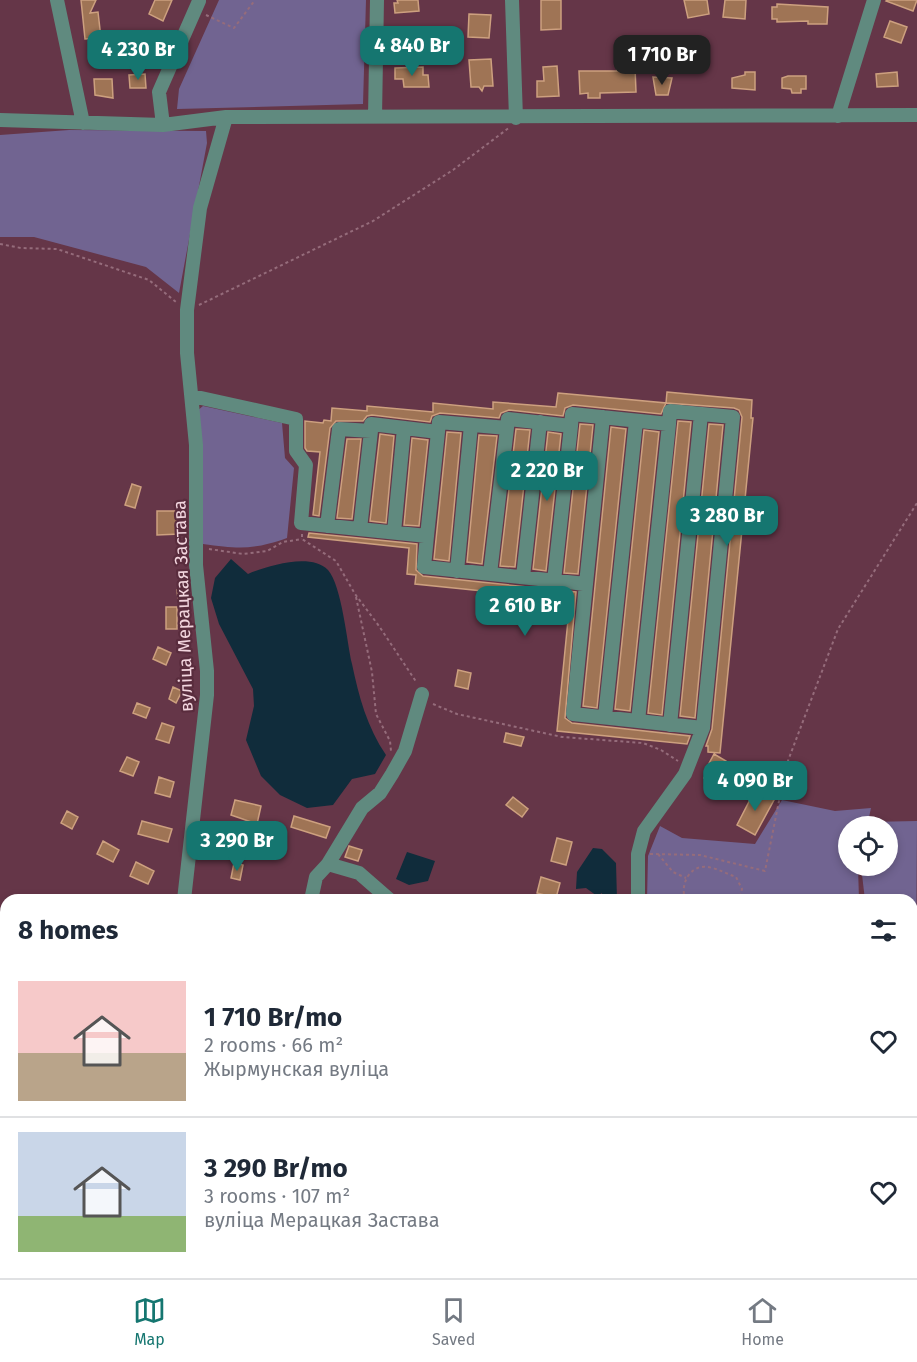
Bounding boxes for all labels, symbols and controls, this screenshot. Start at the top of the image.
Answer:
pin: 4 840 Br [350,26,474,77]
pin: 4 230 Br [76,30,200,81]
text: 4 840 Br [374,33,450,57]
pin: 1 710 Br [600,35,724,86]
text: 4 230 Br [101,37,175,61]
text: 1 710 Br [627,42,697,66]
pin: 2 220 Br [485,451,609,502]
text: 2 220 Br [511,458,583,482]
pin: 3 280 Br [665,496,789,547]
street label: вуліца Мерацкая Застава [168,500,198,712]
text: 3 280 Br [690,503,764,527]
pin: 2 610 Br [463,586,587,637]
text: 2 610 Br [489,593,561,617]
pin: 4 090 Br [693,761,817,812]
text: 4 090 Br [717,768,793,792]
map controls [838,816,898,876]
button: locate [838,816,898,876]
pin: 3 290 Br [175,821,299,872]
text: 3 290 Br [200,828,274,852]
icon: filters [867,914,900,947]
text: 8 homes [18,915,118,946]
text: 1 710 Br/mo [204,1002,342,1033]
icon: home [66,1005,138,1077]
icon: heart [867,1025,900,1058]
text: 2 rooms · 66 m² [204,1033,343,1057]
text: Жырмунская вуліца [204,1057,389,1081]
text: 3 290 Br/mo [204,1153,348,1184]
icon: home [66,1156,138,1228]
icon: heart [867,1176,900,1209]
text: 3 rooms · 107 m² [204,1184,350,1208]
text: вуліца Мерацкая Застава [204,1208,440,1232]
tab: Map [133,1294,166,1349]
tab: Saved [432,1294,475,1349]
tab: Home [741,1294,784,1349]

